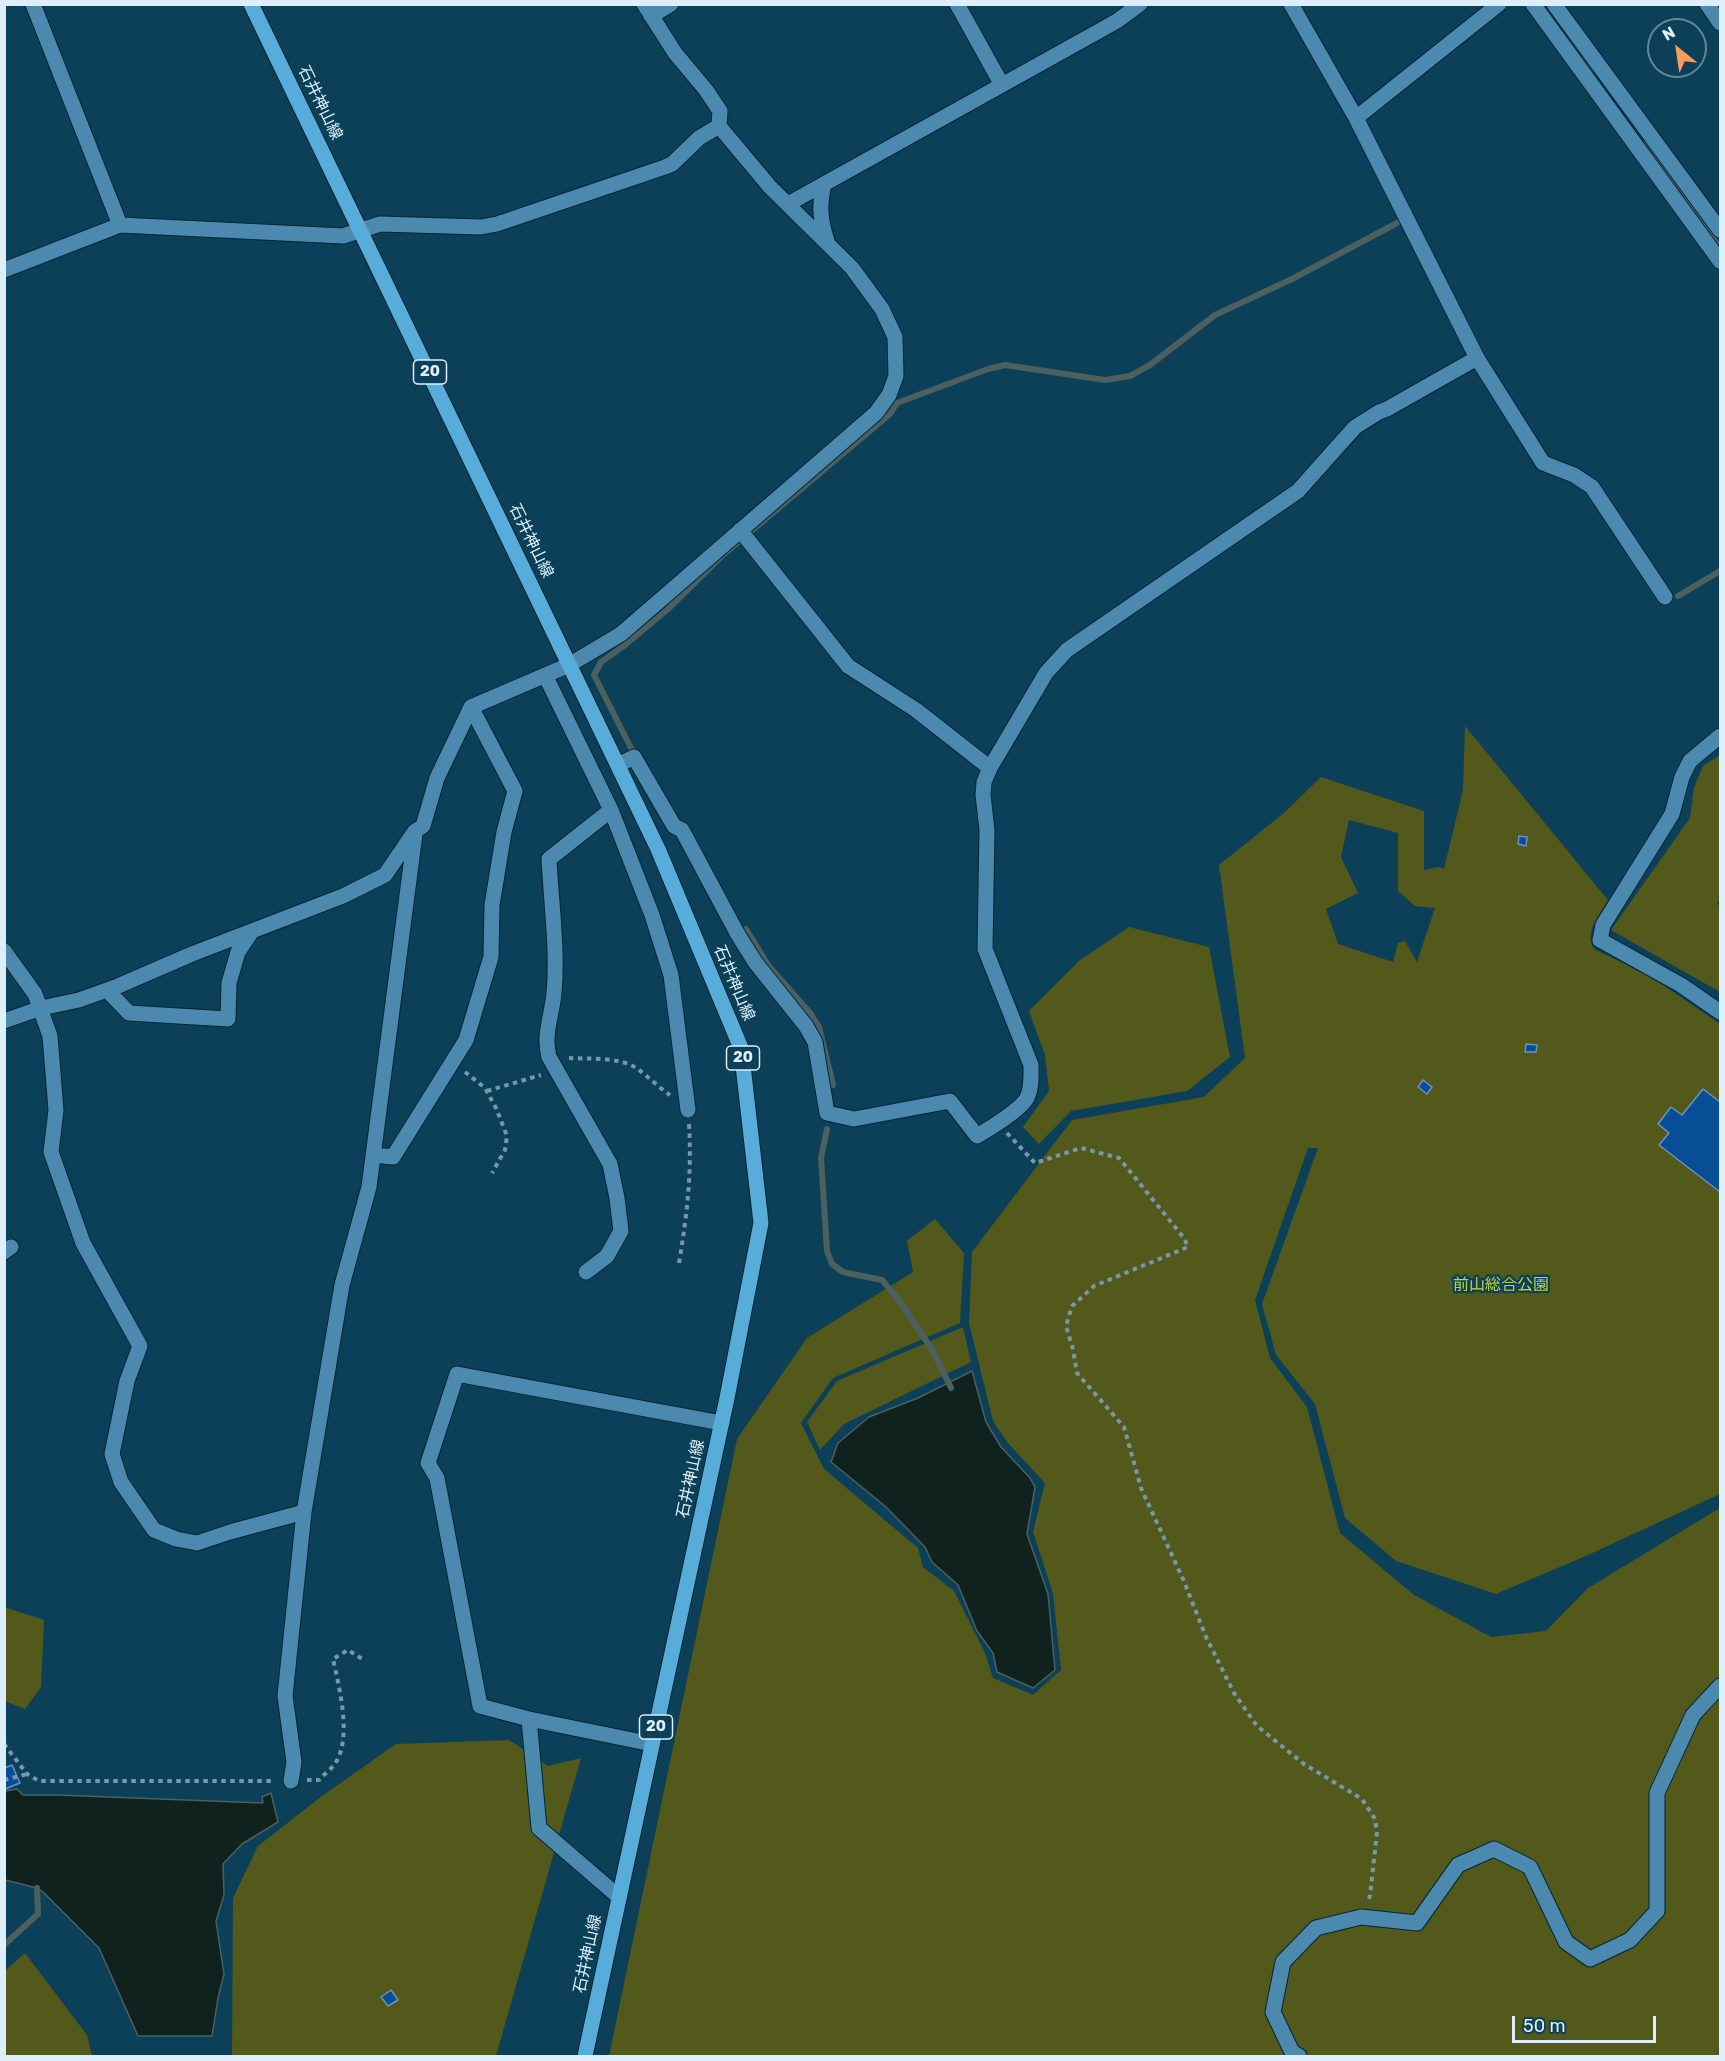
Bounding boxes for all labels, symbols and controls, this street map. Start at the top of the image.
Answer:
north arrow [1647,18,1707,78]
text: N [1659,23,1678,45]
street label: 石井神山線 [294,63,346,143]
road number: 20 [414,360,446,384]
street label: 石井神山線 [505,501,557,581]
street label: 石井神山線 [710,942,758,1024]
road number: 20 [726,1046,760,1070]
park label: 前山総合公園 [1453,1275,1549,1295]
street label: 石井神山線 [673,1438,709,1520]
road number: 20 [640,1715,672,1739]
street label: 石井神山線 [570,1913,606,1995]
scale bar [1515,2004,1659,2042]
text: 50 m [1523,2015,1566,2037]

